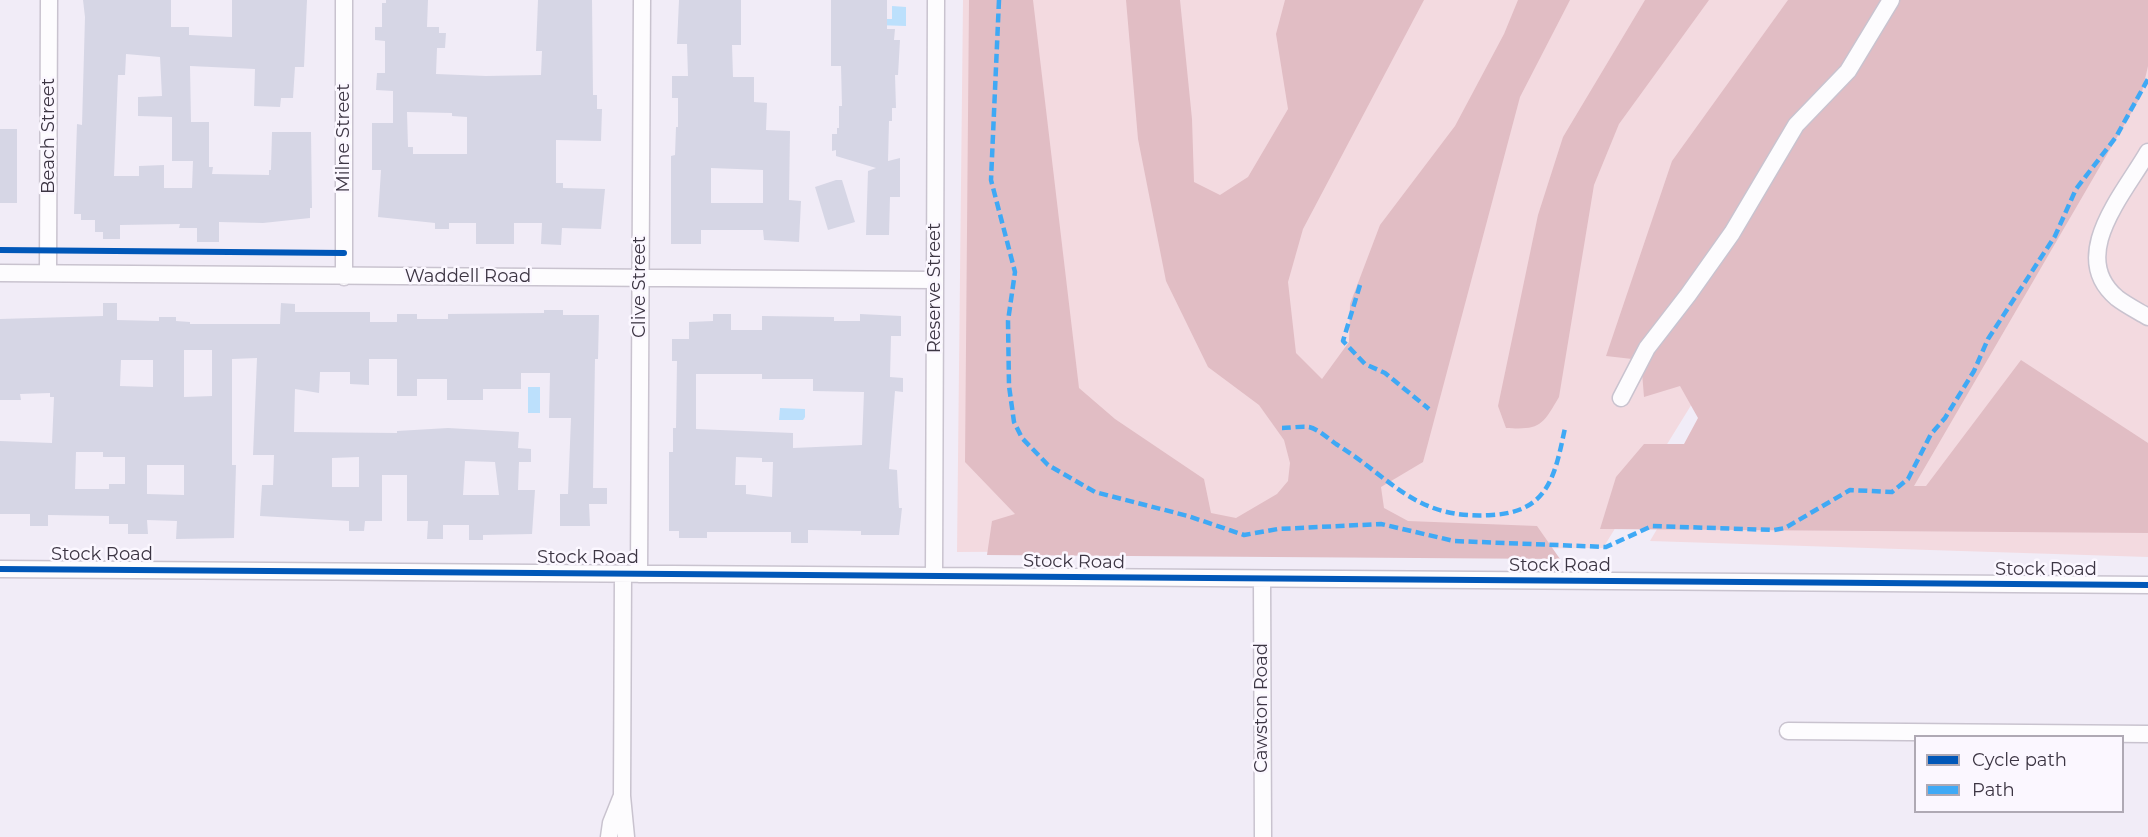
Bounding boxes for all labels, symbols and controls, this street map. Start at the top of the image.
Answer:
street label: Beach Street [38,78,60,194]
street label: Milne Street [333,83,355,193]
street label: Reserve Street [924,223,946,353]
street label: Clive Street [629,236,651,338]
street label: Waddell Road [405,266,531,288]
street label: Stock Road [51,544,153,566]
street label: Stock Road [537,547,639,569]
street label: Stock Road [1023,550,1125,574]
street label: Stock Road [1509,555,1611,577]
street label: Stock Road [1995,559,2097,581]
street label: Cawston Road [1251,643,1273,773]
legend [1914,735,2124,813]
text: Cycle path [1972,749,2067,771]
text: Path [1972,779,2015,801]

